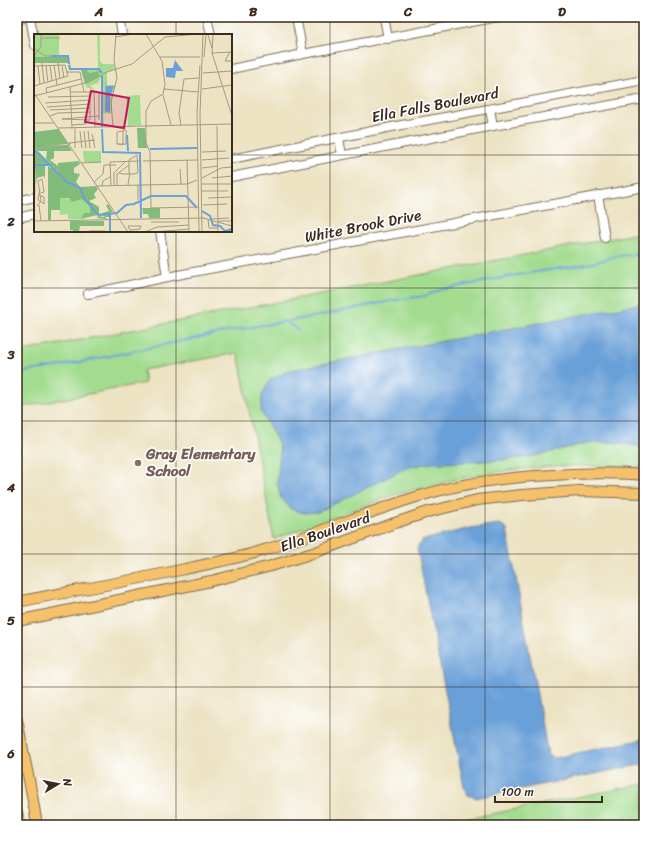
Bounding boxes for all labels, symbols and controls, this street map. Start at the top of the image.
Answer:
text: A [94,0,103,23]
text: B [249,0,258,23]
text: C [403,0,413,23]
text: D [558,0,566,23]
inset map [34,34,232,232]
text: 1 [8,77,14,100]
street label: Ella Falls Boulevard [369,80,502,130]
street label: White Brook Drive [303,202,423,250]
text: 2 [6,210,15,233]
text: 3 [6,343,15,366]
place label: Gray Elementary School [145,441,257,484]
marker: Gray Elementary School [133,458,143,468]
text: 4 [6,476,16,499]
street label: Ella Boulevard [276,504,375,560]
text: 5 [7,609,15,632]
text: 6 [6,742,15,765]
north arrow [38,764,78,804]
text: N [57,776,77,788]
scale bar [495,778,602,804]
text: 100 m [501,781,534,803]

